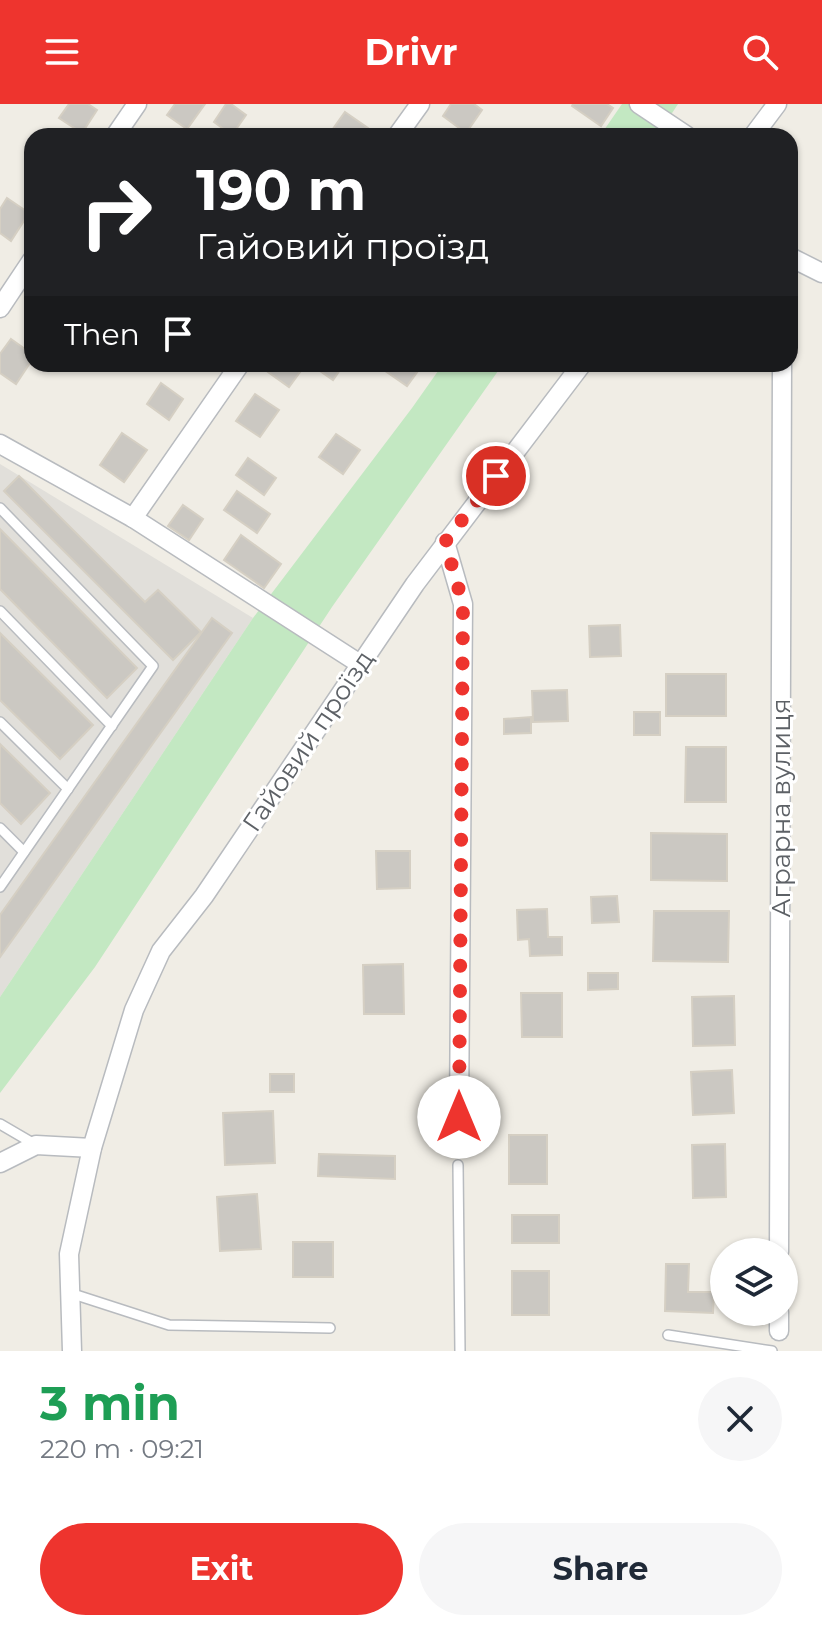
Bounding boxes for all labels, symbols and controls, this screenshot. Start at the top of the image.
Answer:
icon: menu [40,30,84,74]
text: Drivr [364,30,458,74]
icon: search [738,30,782,74]
text: 190 m [196,156,366,224]
icon: right [64,160,168,264]
text: Гайовий проїзд [196,224,489,268]
icon: arrive [156,312,200,356]
text: Then [64,316,140,353]
pin [462,442,530,510]
icon: arrive [474,454,518,498]
street label: Гайовий проїзд [236,644,380,838]
street label: Аграрна вулиця [765,698,797,918]
position arrow [417,1075,501,1159]
map controls [710,1238,798,1326]
button: layers [710,1238,798,1326]
text: 3 min [40,1374,180,1432]
button: close [698,1377,782,1461]
text: 220 m · 09:21 [40,1433,204,1465]
button: Exit [40,1523,403,1615]
button: Share [419,1523,782,1615]

